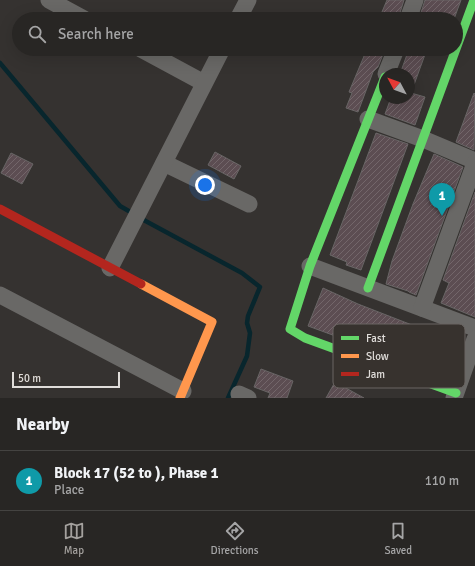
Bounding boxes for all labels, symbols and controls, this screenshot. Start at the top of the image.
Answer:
search box [12,12,463,56]
icon: search [26,23,48,45]
text: Search here [58,25,134,43]
north arrow [379,68,415,104]
your location [195,175,215,195]
pin: 1 [429,183,455,216]
legend [333,324,465,388]
text: Fast [366,332,386,345]
text: Slow [366,350,389,363]
text: Jam [366,368,385,381]
scale bar [12,370,120,389]
text: 50 m [18,372,41,385]
text: Nearby [16,414,69,435]
text: Block 17 (52 to ), Phase 1 [54,464,219,482]
text: 1 [25,473,33,489]
text: 110 m [425,473,459,489]
text: Place [54,482,84,498]
tab: Map [63,520,85,557]
tab: Directions [211,520,259,557]
tab: Saved [384,520,412,557]

